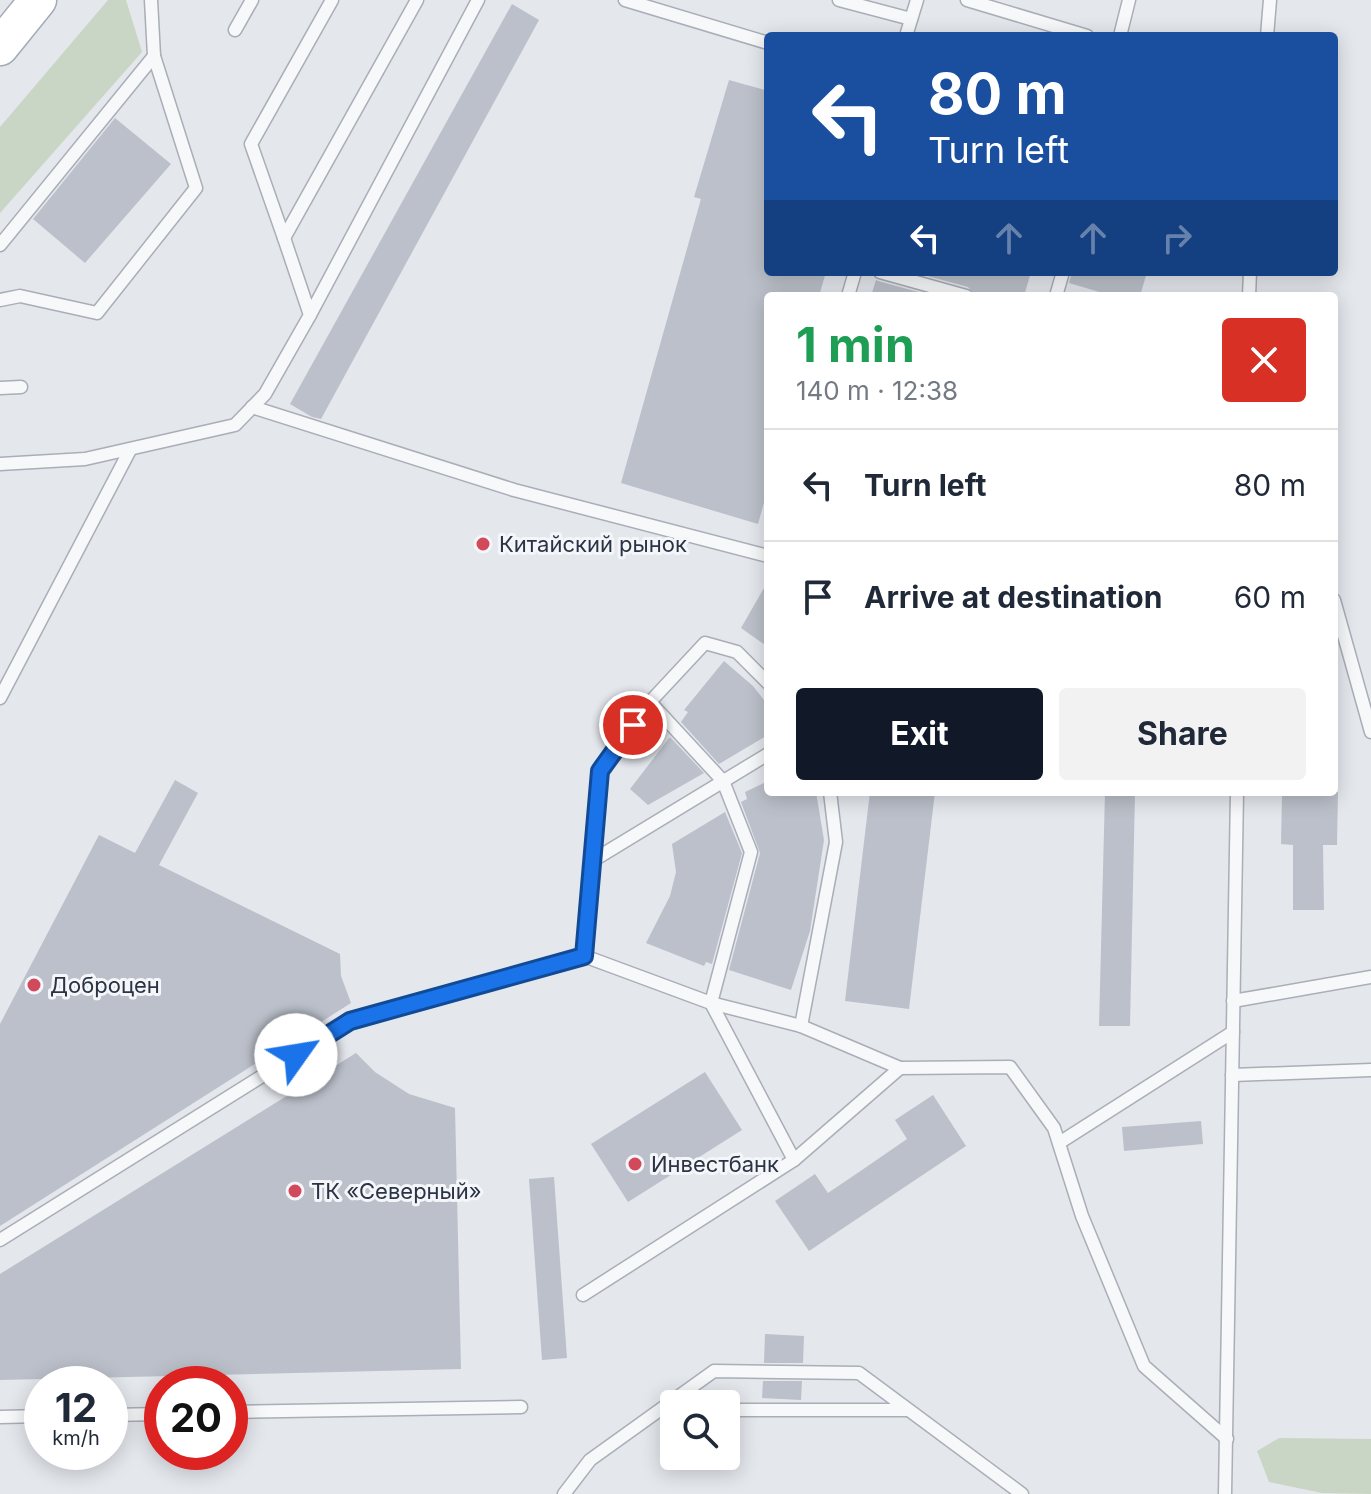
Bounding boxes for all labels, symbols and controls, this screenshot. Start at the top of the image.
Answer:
text: 80 m [928,60,1067,128]
icon: left [796,64,900,168]
text: Turn left [928,128,1069,172]
icon: left [903,216,947,260]
icon: ahead [987,216,1031,260]
icon: ahead [1071,216,1115,260]
icon: right [1155,216,1199,260]
text: 1 min [796,315,915,374]
button: close [1222,318,1306,402]
text: 140 m · 12:38 [796,375,958,406]
icon: left [796,463,840,507]
text: Turn left [864,467,986,503]
text: 80 m [1234,467,1306,503]
place label: Китайский рынок [499,531,687,557]
marker: Китайский рынок [474,535,492,553]
icon: arrive [796,575,840,619]
text: Arrive at destination [864,579,1162,615]
text: 60 m [1234,579,1306,615]
button: Exit [796,688,1043,780]
button: Share [1059,688,1306,780]
pin [599,691,667,759]
icon: arrive [611,703,655,747]
place label: Доброцен [50,972,160,998]
marker: Доброцен [25,976,43,994]
position arrow [254,1013,338,1097]
place label: Инвестбанк [651,1151,779,1177]
marker: Инвестбанк [626,1155,644,1173]
place label: ТК «Северный» [311,1178,482,1204]
marker: ТК «Северный» [286,1182,304,1200]
speed limit sign: 20 [144,1366,248,1470]
text: 12 [55,1383,97,1432]
map controls [660,1390,740,1470]
button: search [660,1390,740,1470]
text: km/h [52,1426,100,1450]

